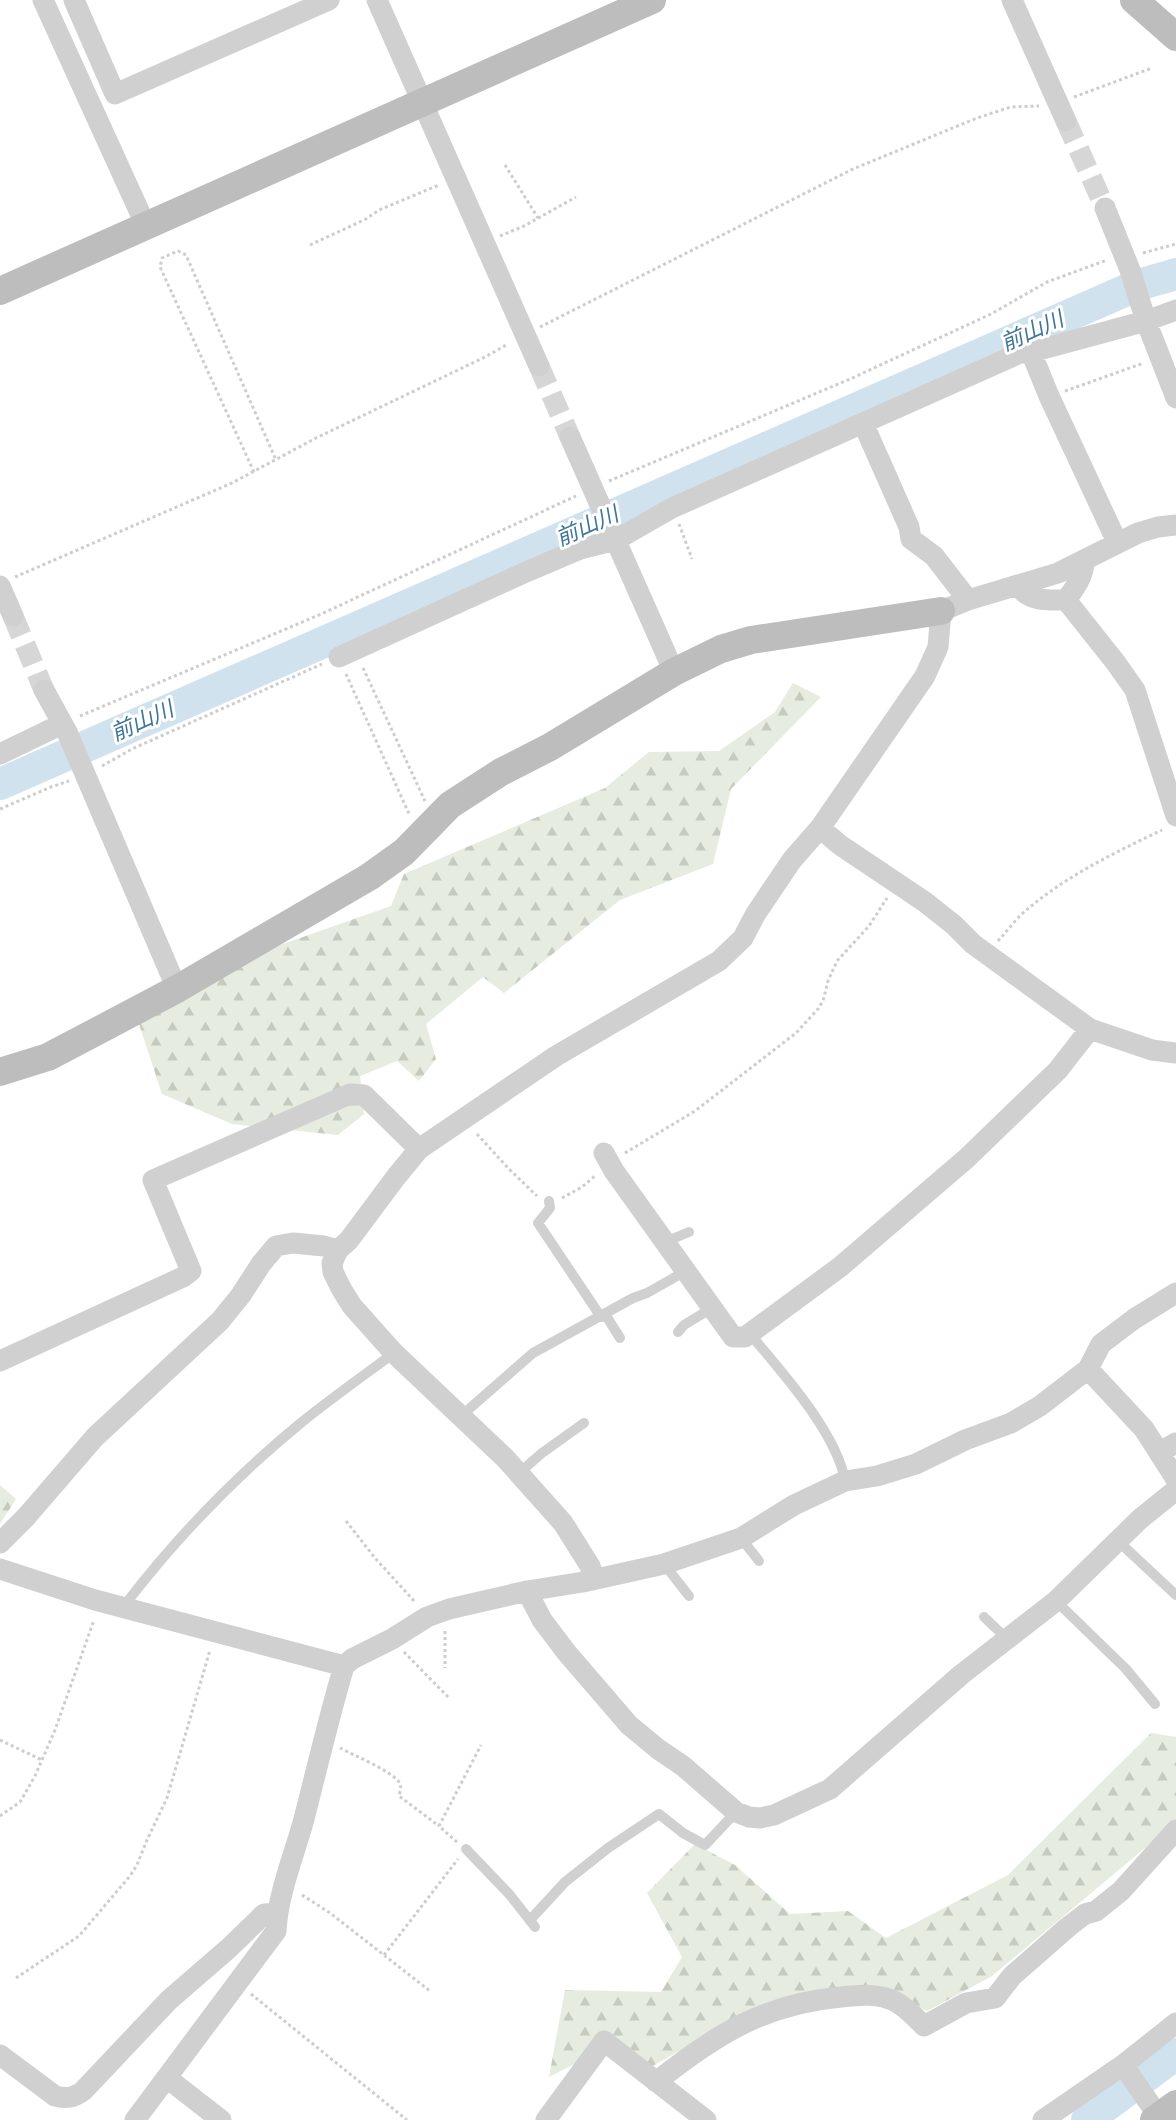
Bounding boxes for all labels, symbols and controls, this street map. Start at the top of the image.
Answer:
water label: 前山川 [997,305,1069,356]
water label: 前山川 [552,500,624,551]
water label: 前山川 [107,695,179,746]

